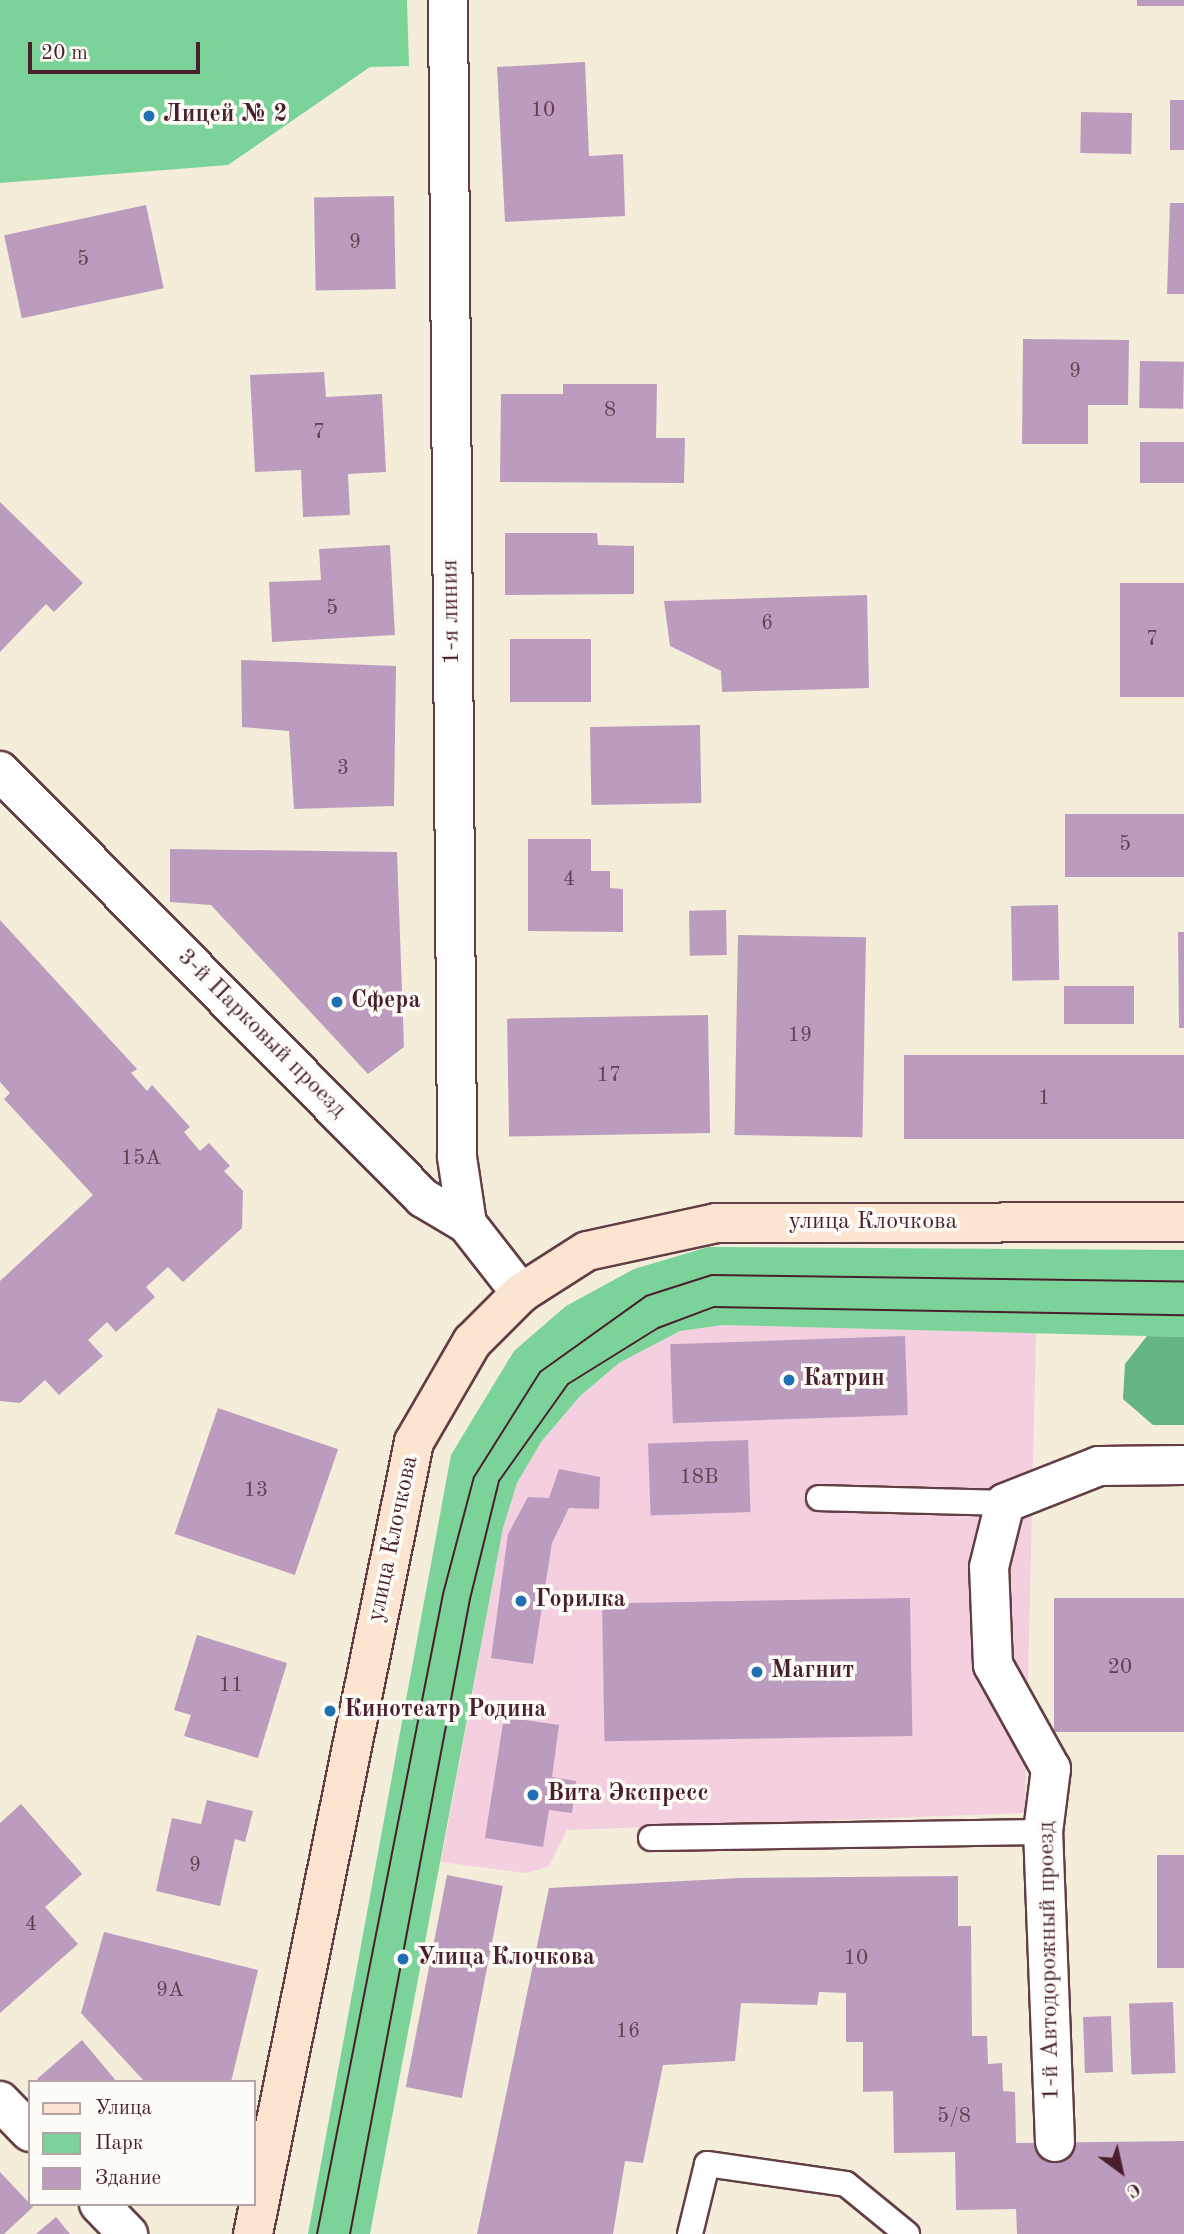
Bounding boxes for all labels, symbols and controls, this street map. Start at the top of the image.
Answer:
scale bar [32,28,203,72]
text: 20 m [41,43,88,64]
house number: 10 [531,98,555,124]
place label: Лицей № 2 [163,102,288,130]
marker: Лицей № 2 [141,108,157,124]
house number: 9 [349,230,361,256]
house number: 5 [77,247,89,273]
house number: 9 [1069,359,1081,385]
house number: 8 [604,398,616,424]
house number: 7 [313,420,325,446]
street label: 1-я линия [437,559,467,665]
house number: 5 [326,596,338,622]
house number: 6 [761,611,773,637]
house number: 7 [1146,627,1158,653]
house number: 3 [337,756,349,782]
house number: 5 [1119,832,1131,858]
house number: 4 [563,867,575,893]
street label: 3-й Парковый проезд [170,943,352,1125]
place label: Сфера [351,988,421,1016]
marker: Сфера [329,994,345,1010]
house number: 19 [788,1023,812,1049]
house number: 17 [597,1063,621,1089]
house number: 1 [1038,1086,1050,1112]
house number: 15А [121,1146,161,1172]
street label: улица Клочкова [789,1209,957,1237]
place label: Катрин [803,1366,885,1394]
marker: Катрин [781,1372,797,1388]
street label: улица Клочкова [362,1453,426,1625]
house number: 18В [680,1465,718,1491]
house number: 13 [244,1478,268,1504]
place label: Горилка [535,1587,626,1615]
marker: Горилка [513,1593,529,1609]
house number: 20 [1108,1655,1132,1681]
place label: Магнит [771,1658,854,1686]
marker: Магнит [749,1664,765,1680]
house number: 11 [219,1673,243,1699]
place label: Кинотеатр Родина [344,1697,546,1725]
marker: Кинотеатр Родина [322,1703,338,1719]
place label: Вита Экспресс [547,1781,709,1809]
marker: Вита Экспресс [525,1787,541,1803]
street label: 1-й Автодорожный проезд [1033,1821,1067,2101]
house number: 9 [189,1853,201,1879]
house number: 4 [25,1912,37,1938]
place label: Улица Клочкова [417,1945,595,1973]
house number: 10 [844,1946,868,1972]
marker: Улица Клочкова [395,1951,411,1967]
house number: 9А [156,1978,184,2004]
house number: 16 [616,2019,640,2045]
legend [28,2080,256,2206]
text: Улица [95,2098,152,2119]
house number: 5/8 [937,2104,971,2130]
text: Парк [95,2133,143,2154]
north arrow [1086,2136,1156,2206]
text: Здание [95,2168,161,2189]
text: С [1122,2178,1143,2200]

